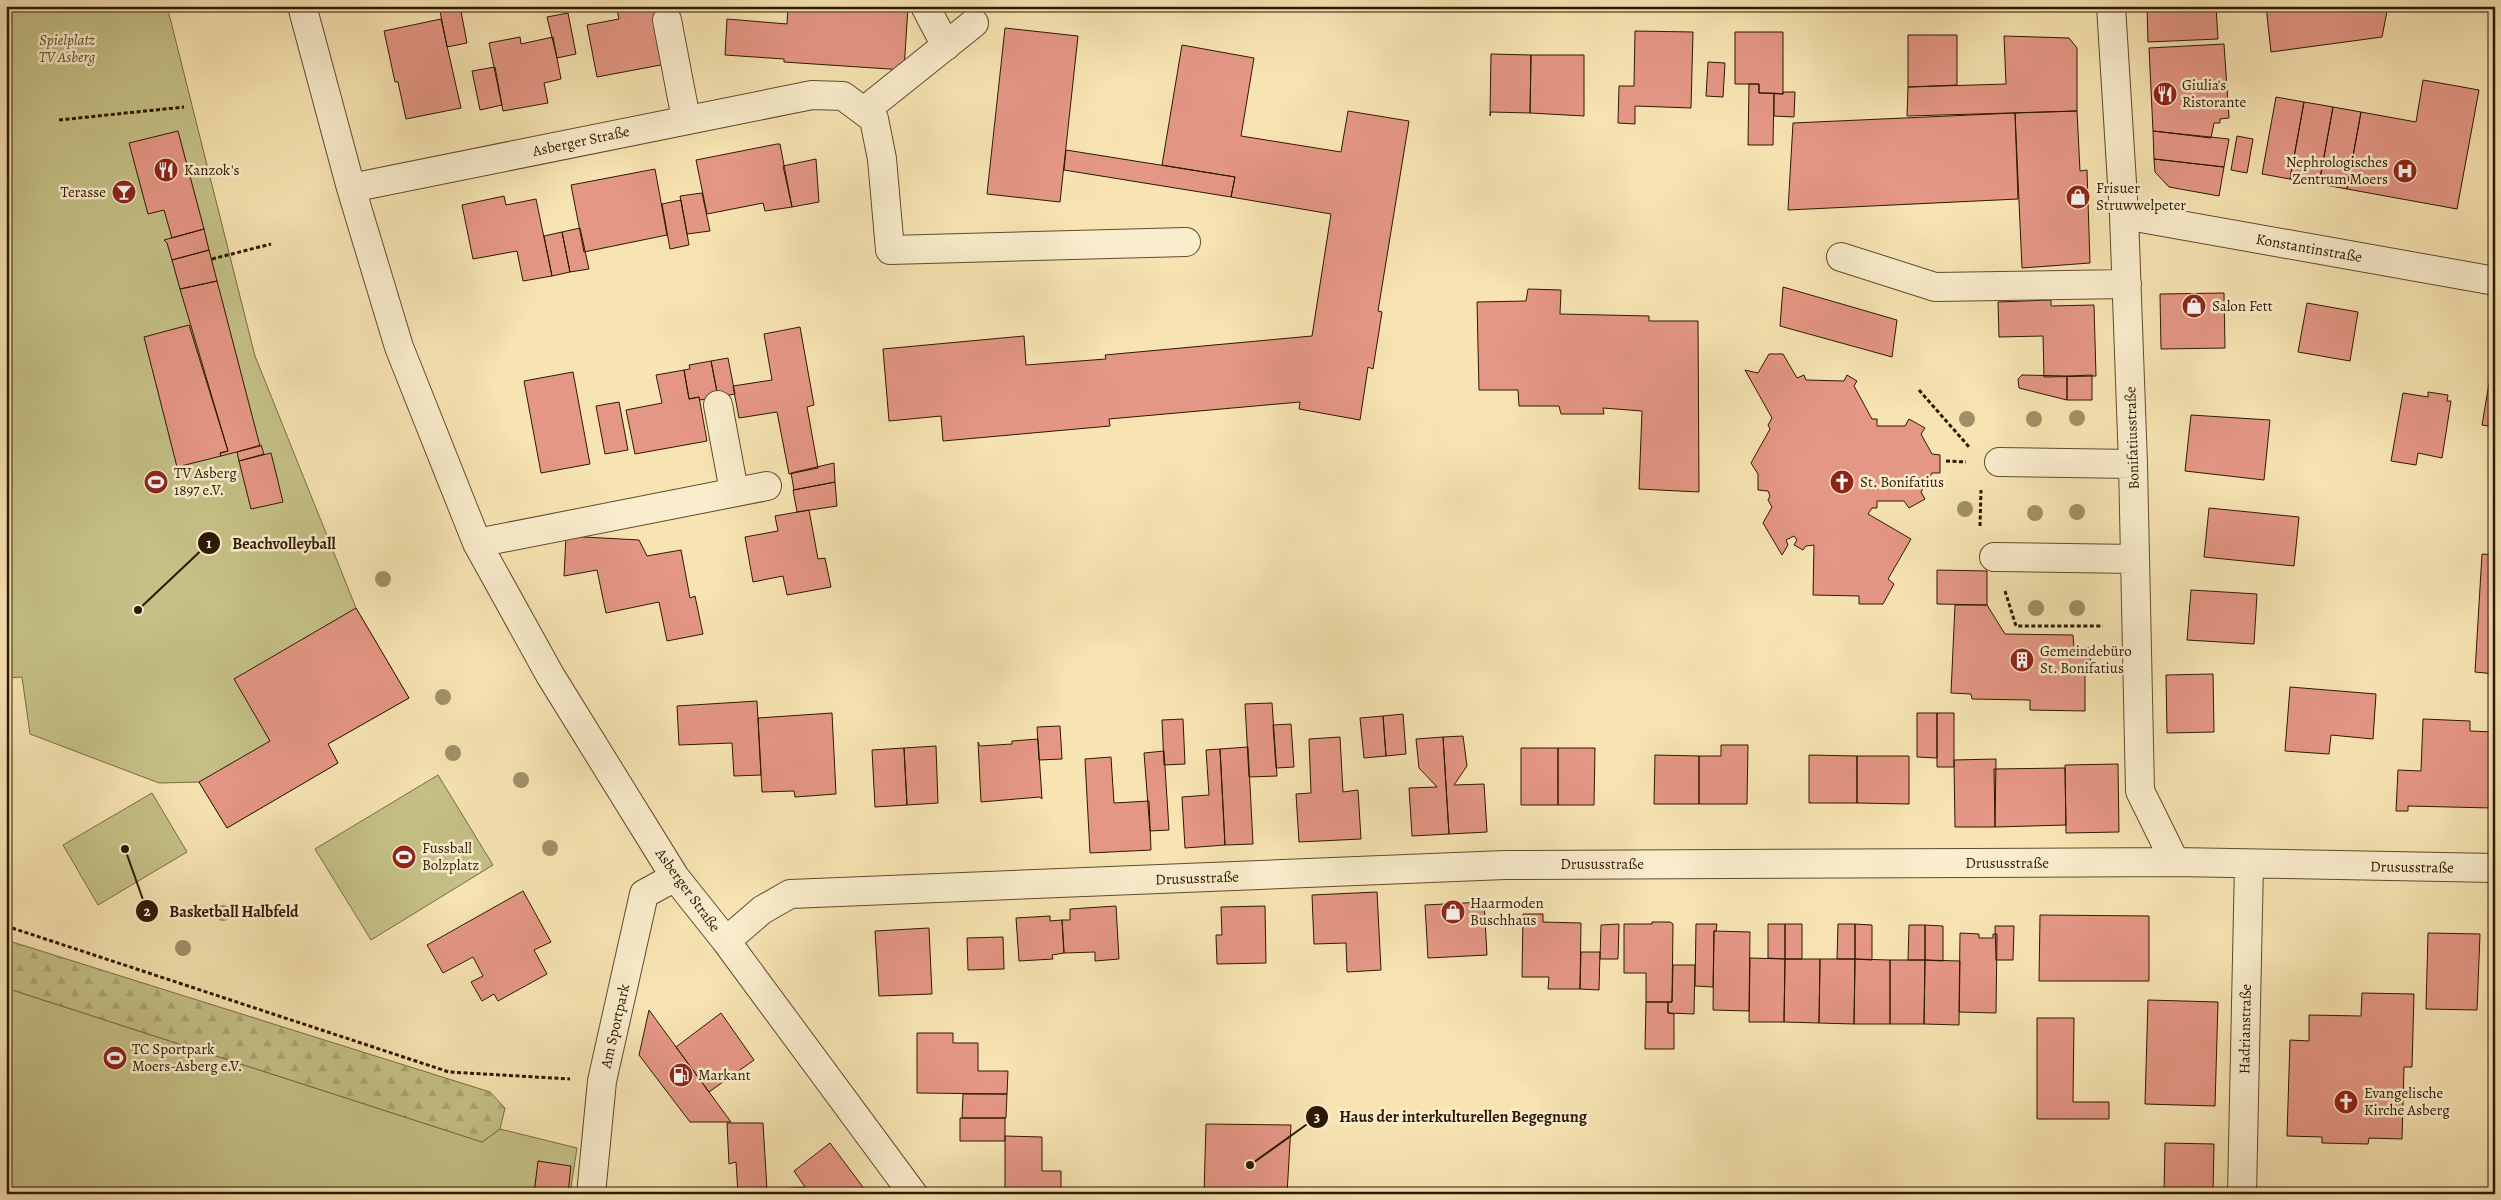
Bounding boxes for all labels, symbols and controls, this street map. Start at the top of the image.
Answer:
park label: Spielplatz TV Asberg [39,30,96,67]
place label: Giulia's Ristorante [2182,75,2246,112]
restaurant icon: Giulia's Ristorante [2152,81,2178,107]
street label: Asberger Straße [530,121,632,161]
place label: Nephrologisches Zentrum Moers [2286,152,2388,189]
restaurant icon: Kanzok's [153,157,179,183]
hospital icon: Nephrologisches Zentrum Moers [2392,158,2418,184]
place label: Kanzok's [184,160,240,180]
place label: Frisuer Struwwelpeter [2096,178,2186,215]
bar icon: Terasse [111,179,137,205]
place label: Terasse [61,182,106,202]
shop icon: Frisuer Struwwelpeter [2065,184,2091,210]
street label: Konstantinstraße [2254,229,2364,267]
shop icon: Salon Fett [2181,293,2207,319]
place label: Salon Fett [2212,296,2273,316]
street label: Bonifatiusstraße [2120,386,2144,490]
place label: TV Asberg 1897 e.V. [174,463,237,500]
sports icon: TV Asberg 1897 e.V. [143,469,169,495]
church icon: St. Bonifatius [1829,469,1855,495]
place label: St. Bonifatius [1860,472,1944,492]
callout: Beachvolleyball [197,527,345,558]
text: 1 [206,533,212,553]
text: Beachvolleyball [232,533,337,555]
place label: Gemeindebüro St. Bonifatius [2040,641,2132,678]
building icon: Gemeindebüro St. Bonifatius [2009,647,2035,673]
place label: Fussball Bolzplatz [422,838,479,875]
street label: Asberger Straße [650,843,725,936]
sports icon: Fussball Bolzplatz [391,844,417,870]
street label: Drususstraße [1965,853,2049,873]
street label: Drususstraße [1560,854,1644,874]
street label: Drususstraße [2370,856,2454,878]
street label: Drususstraße [1155,867,1239,889]
place label: Haarmoden Buschhaus [1470,893,1544,930]
callout: Basketball Halbfeld [134,896,309,927]
shop icon: Haarmoden Buschhaus [1440,899,1466,925]
text: 2 [143,901,151,921]
text: Basketball Halbfeld [169,901,299,923]
street label: Am Sportpark [595,981,635,1071]
street label: Hadrianstraße [2234,983,2256,1074]
place label: TC Sportpark Moers-Asberg e.V. [132,1039,242,1076]
sports icon: TC Sportpark Moers-Asberg e.V. [102,1045,128,1071]
fuel station icon: Markant [668,1062,694,1088]
place label: Markant [698,1065,751,1085]
place label: Evangelische Kirche Asberg [2364,1083,2450,1120]
church icon: Evangelische Kirche Asberg [2333,1089,2359,1115]
callout: Haus der interkulturellen Begegnung [1304,1101,1597,1132]
text: Haus der interkulturellen Begegnung [1339,1106,1588,1128]
text: 3 [1314,1107,1320,1127]

